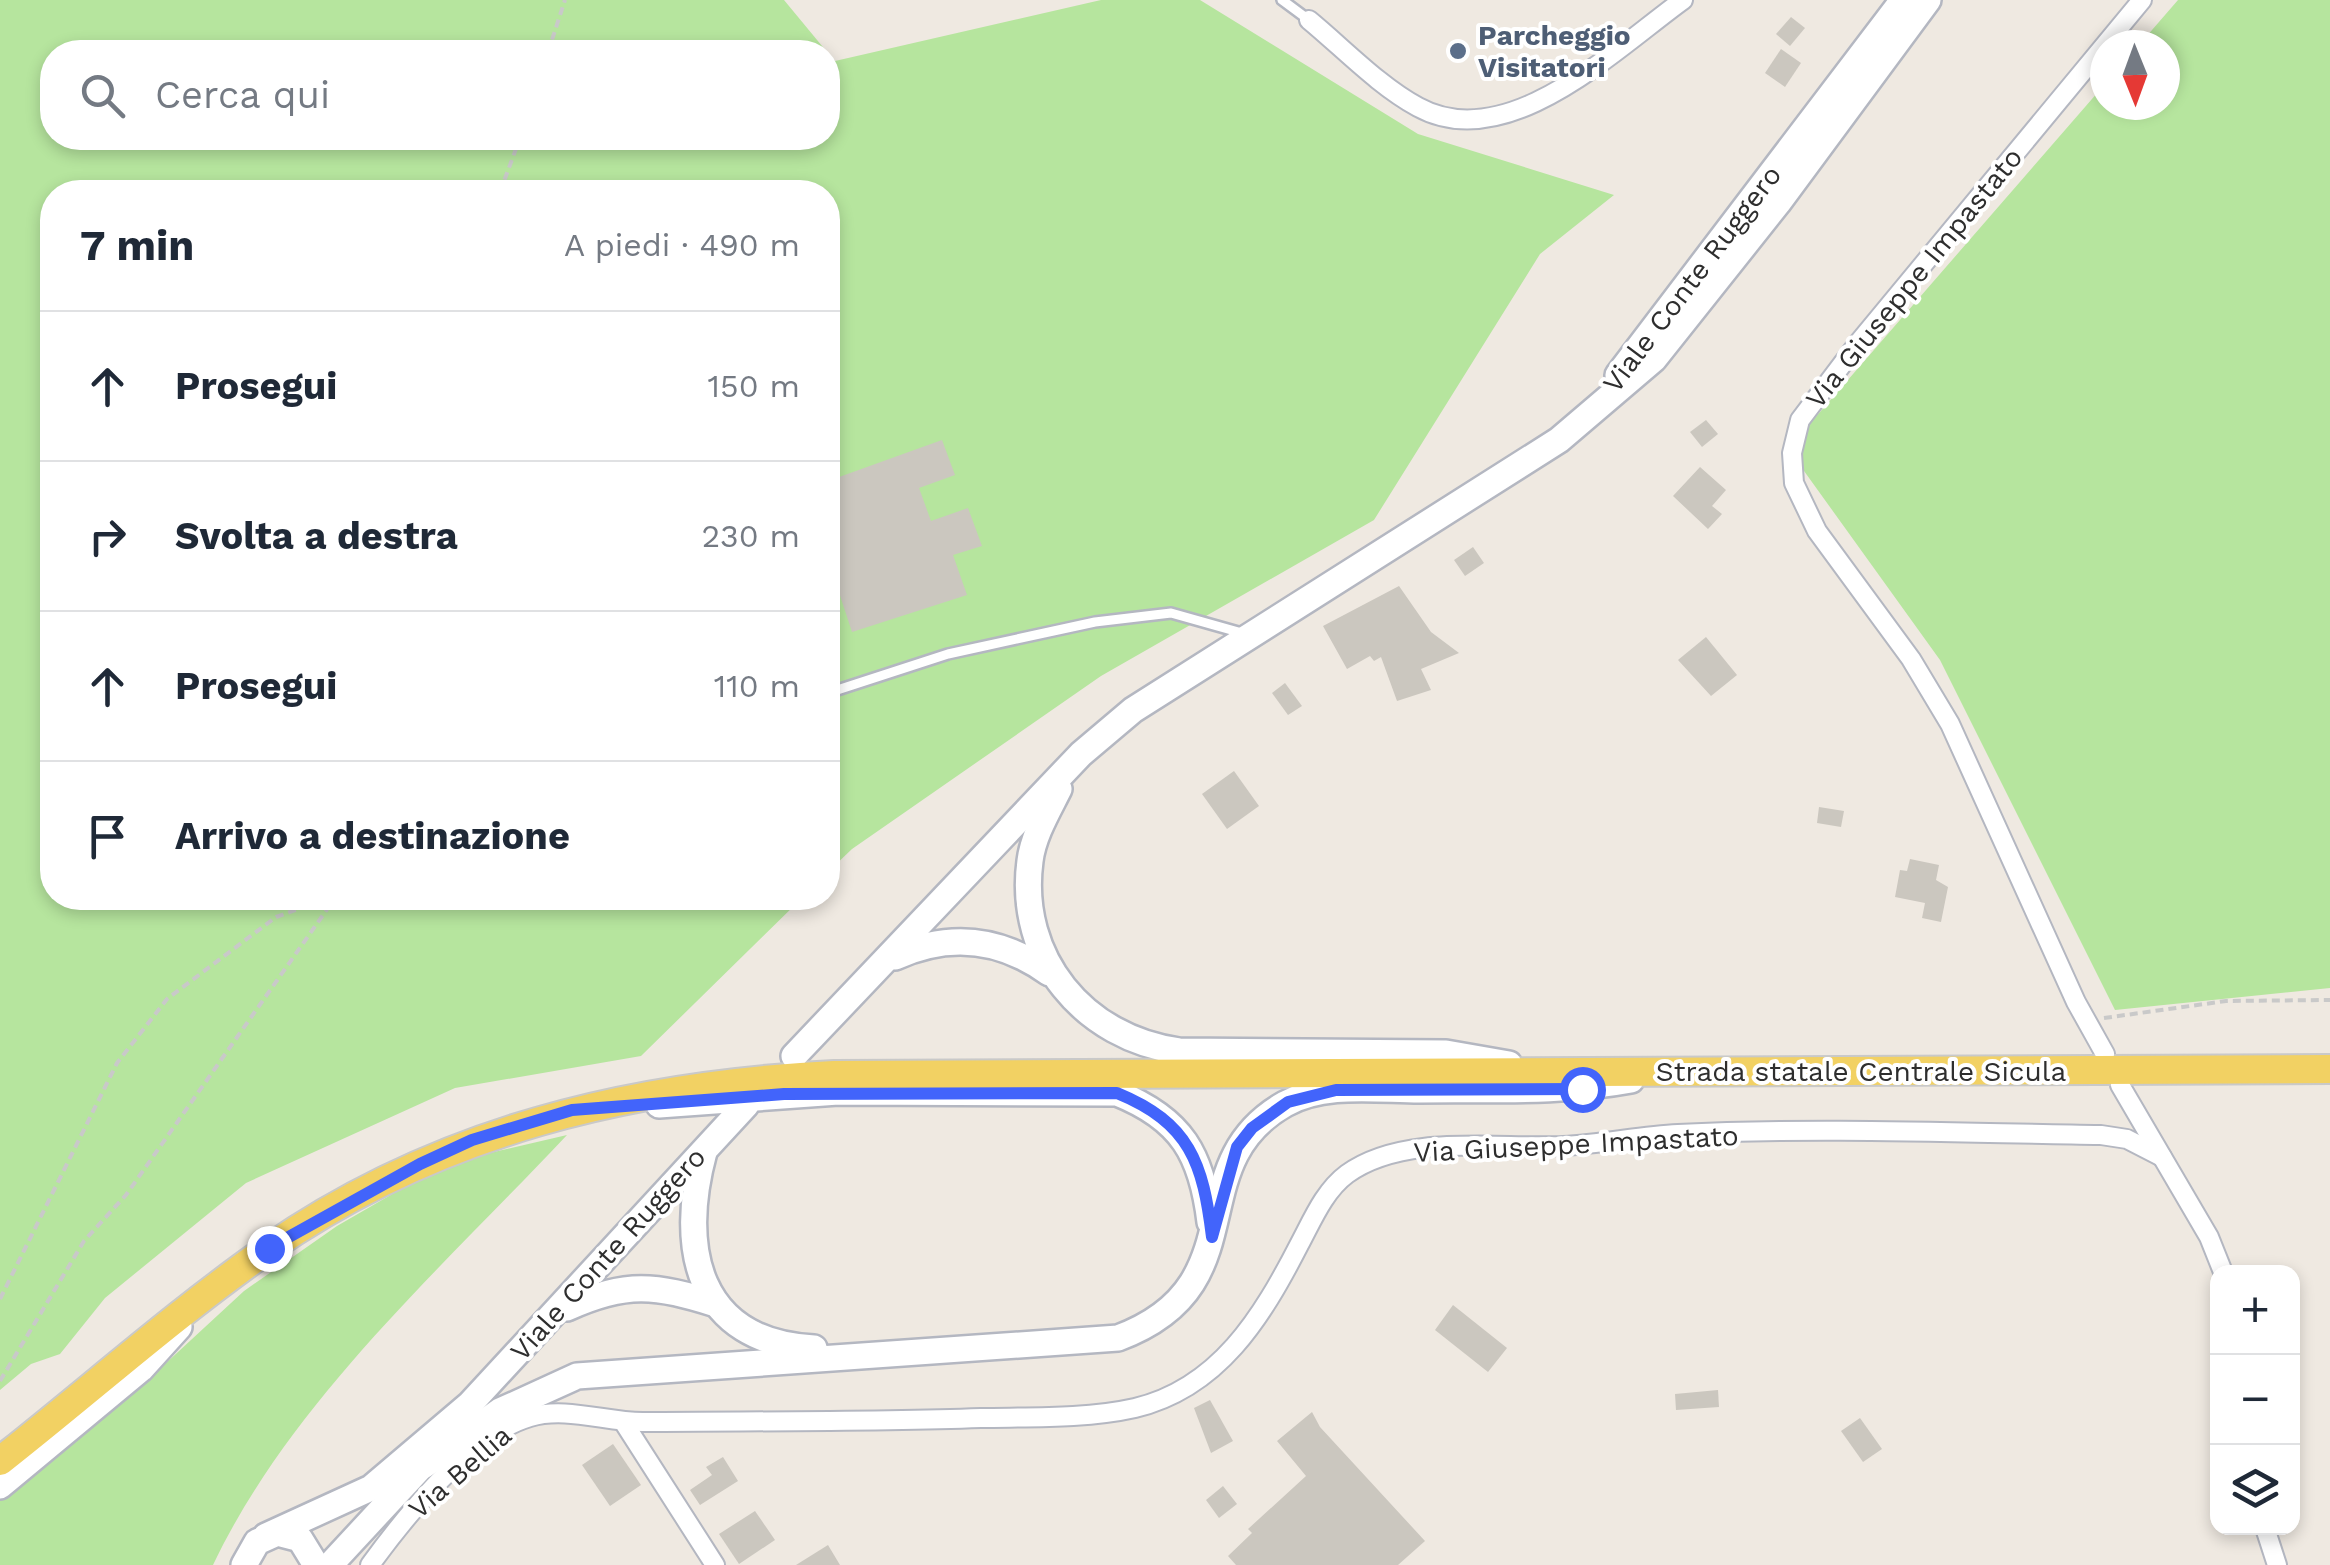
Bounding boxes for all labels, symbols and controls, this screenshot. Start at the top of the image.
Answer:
place label: Parcheggio Visitatori [1478,19,1631,84]
north arrow [2090,30,2180,120]
search box [40,40,840,150]
marker: Parcheggio Visitatori [1447,40,1469,62]
icon: search [75,68,130,123]
text: Cerca qui [155,73,330,117]
street label: Via Giuseppe Impastato [1799,141,2029,415]
street label: Viale Conte Ruggero [1596,159,1788,399]
text: 7 min [80,221,194,270]
text: A piedi · 490 m [564,226,800,264]
icon: ahead [80,359,135,414]
text: Prosegui [175,364,337,408]
text: 150 m [708,367,800,405]
icon: right [80,509,135,564]
text: Svolta a destra [175,514,458,558]
text: 230 m [701,517,800,555]
icon: ahead [80,659,135,714]
text: Prosegui [175,664,337,708]
text: 110 m [714,667,800,705]
icon: arrive [80,809,135,864]
text: Arrivo a destinazione [175,814,570,858]
street label: Strada statale Centrale Sicula [1656,1055,2066,1088]
route start [1560,1067,1606,1113]
street label: Via Giuseppe Impastato [1413,1119,1739,1169]
street label: Viale Conte Ruggero [504,1141,712,1367]
route end [247,1226,293,1272]
map controls [2210,1265,2300,1535]
button: + [2210,1265,2300,1355]
button: − [2210,1355,2300,1445]
street label: Via Bellia [402,1418,518,1526]
button: layers [2210,1445,2300,1535]

